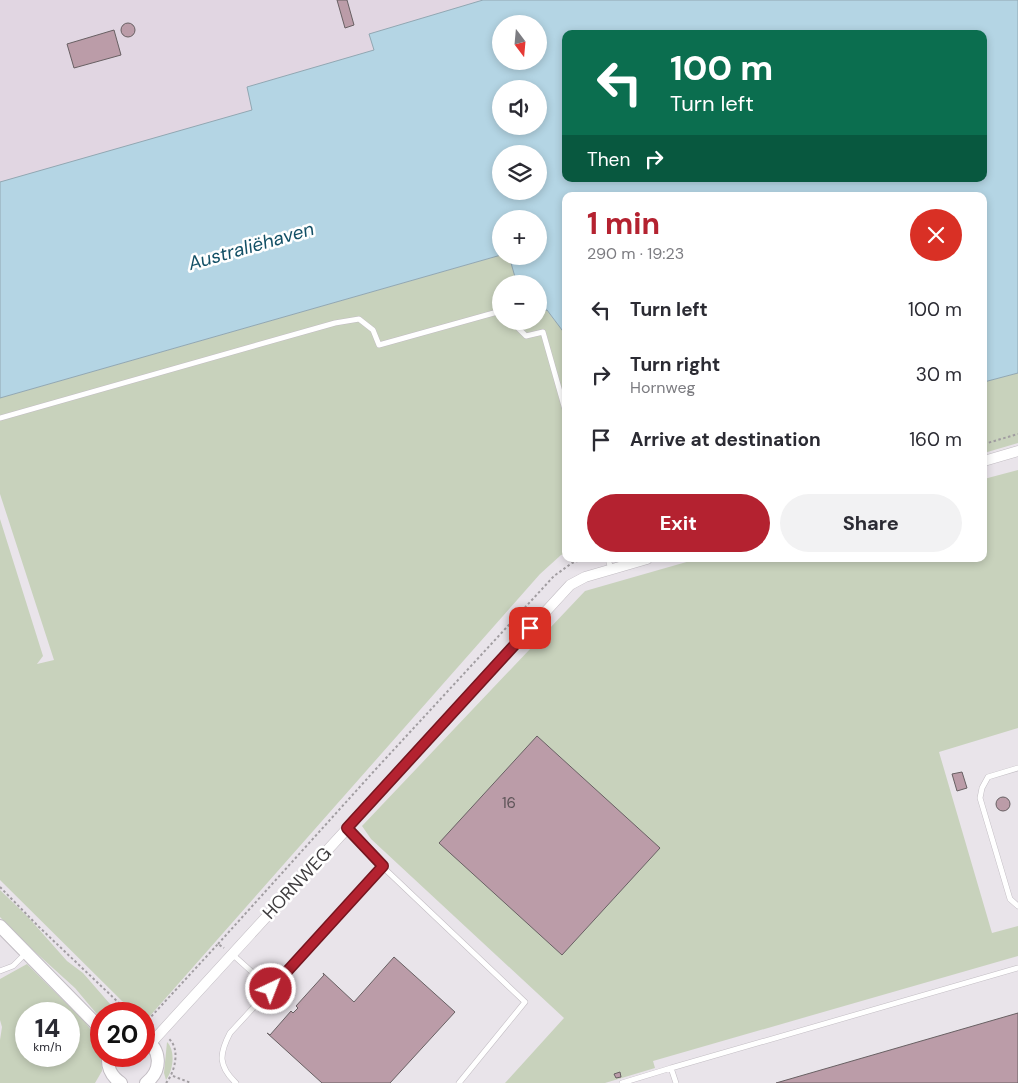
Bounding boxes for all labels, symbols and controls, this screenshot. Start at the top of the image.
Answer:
north arrow [492,15,548,70]
map controls [492,15,547,330]
text: 100 m [670,45,773,91]
icon: left [587,50,652,115]
button: sound [492,80,547,135]
text: Turn left [670,89,754,118]
button: layers [492,145,547,200]
icon: right [640,145,668,173]
text: Then [587,147,630,172]
text: 1 min [587,204,660,243]
button: close [910,209,962,261]
button: + [492,210,547,265]
water label: Australiëhaven [184,216,317,276]
text: 290 m · 19:23 [587,243,684,264]
button: − [492,275,547,330]
icon: left [587,296,615,324]
text: Turn left [630,297,708,322]
text: 100 m [908,297,962,322]
text: Turn right [630,352,720,377]
icon: right [587,361,615,389]
text: 30 m [916,362,962,387]
text: Hornweg [630,377,695,398]
icon: arrive [587,426,615,454]
text: Arrive at destination [630,427,821,452]
text: 160 m [909,427,962,452]
button: Exit [587,494,770,552]
button: Share [780,494,962,552]
pin [509,607,551,649]
icon: arrive [516,614,544,642]
house number: 16 [502,793,516,813]
street label: HORNWEG [257,842,337,924]
position arrow [244,962,296,1014]
speed limit sign: 20 [90,1002,155,1067]
text: 14 [35,1012,60,1045]
text: km/h [33,1039,62,1055]

